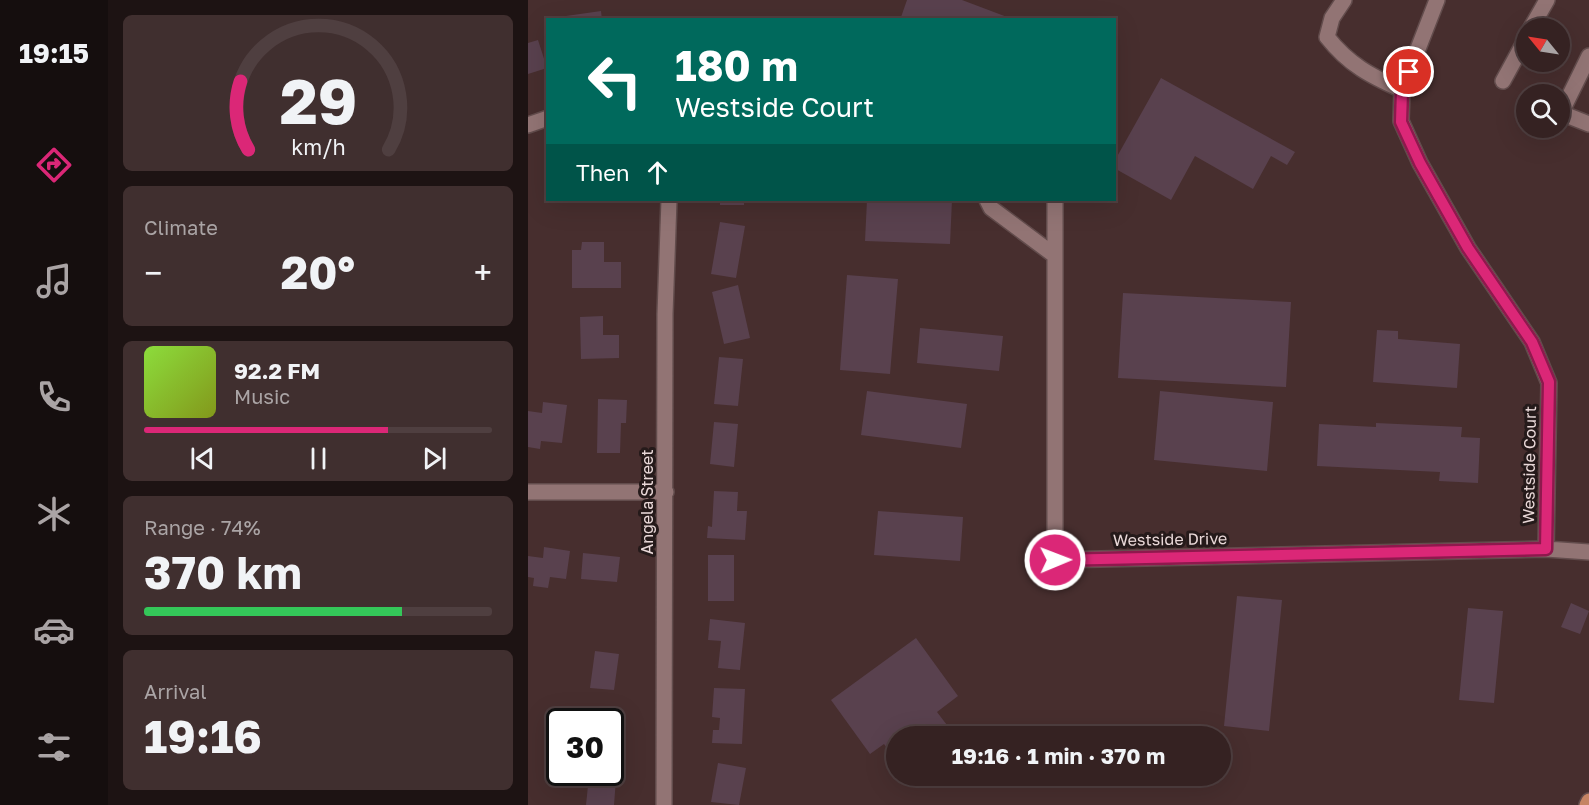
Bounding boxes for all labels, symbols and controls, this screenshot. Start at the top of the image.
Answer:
north arrow [1516,18,1570,72]
map controls [1516,18,1570,138]
text: 19:15 [19,37,89,69]
text: 180 m [675,40,798,90]
icon: left [576,42,654,120]
pin [1383,46,1434,97]
icon: arrive [1392,55,1425,88]
text: 29 [279,63,357,138]
button: search [1516,84,1570,138]
text: Westside Court [675,91,874,123]
text: km/h [291,134,345,160]
icon: directions [33,144,75,186]
icon: ahead [641,156,674,189]
text: Then [576,159,629,186]
text: Climate [144,215,218,239]
text: 20° [281,245,355,299]
text: − [144,253,162,292]
text: + [474,253,492,292]
icon: music [33,260,75,302]
text: 92.2 FM [234,357,320,384]
icon: phone [33,376,75,418]
text: Music [234,384,290,408]
street label: Westside Court [1518,406,1540,524]
icon: previous [186,442,219,475]
icon: pause [302,442,335,475]
icon: next [418,442,451,475]
street label: Angela Street [637,449,657,555]
icon: climate [33,493,75,535]
text: Range · 74% [144,515,261,539]
position arrow [1023,528,1087,592]
street label: Westside Drive [1113,528,1227,550]
text: 370 km [144,545,302,599]
icon: car [33,609,75,651]
text: Arrival [144,679,207,703]
speed limit sign: 30 [546,708,624,786]
text: 19:16 [144,709,262,763]
icon: filters [33,726,75,768]
text: 19:16 · 1 min · 370 m [952,742,1165,769]

